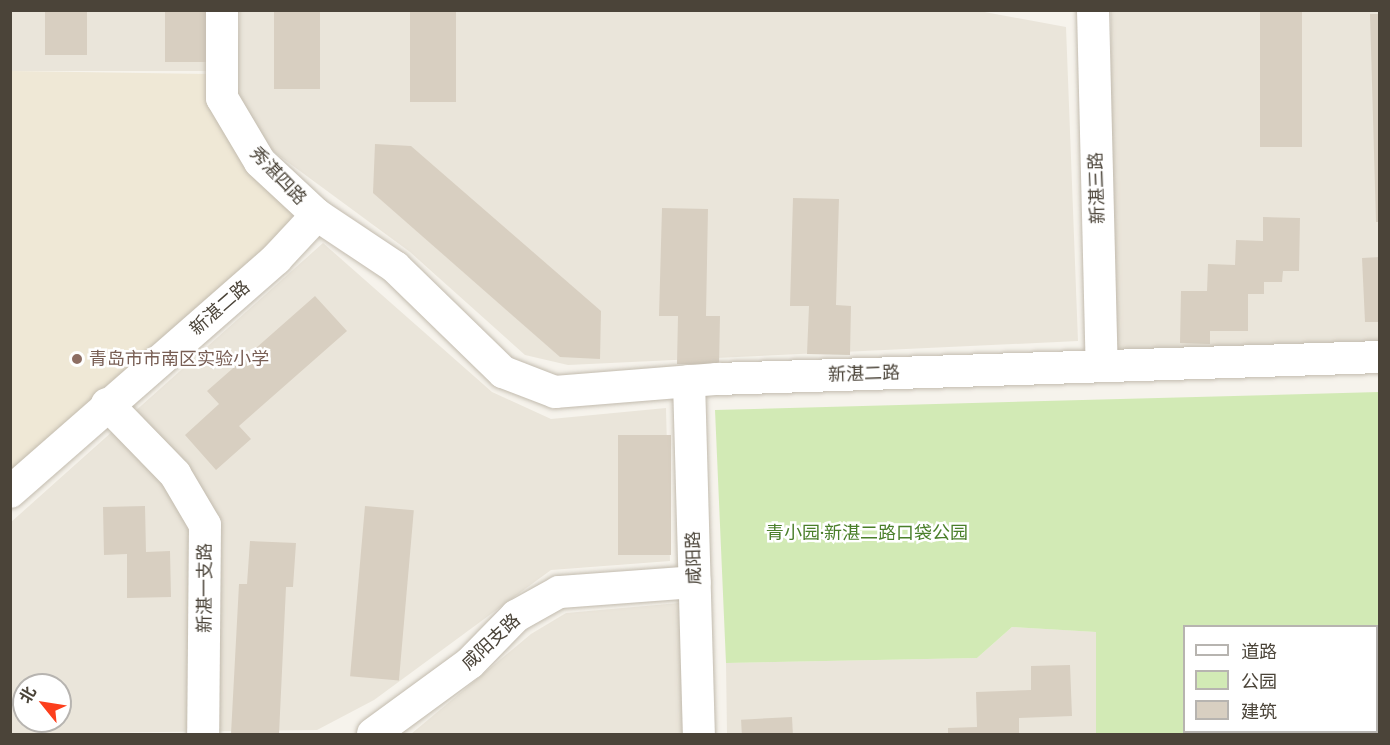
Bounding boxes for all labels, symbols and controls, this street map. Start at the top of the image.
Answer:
street label: 秀湛四路 [245,143,311,209]
street label: 新湛三路 [1085,152,1109,224]
street label: 新湛二路 [186,276,254,340]
place label: 青岛市市南区实验小学 [89,348,269,370]
marker: 青岛市市南区实验小学 [70,352,84,366]
street label: 新湛二路 [828,362,900,386]
park label: 青小园·新湛二路口袋公园 [766,522,968,544]
street label: 咸阳路 [682,531,706,585]
street label: 新湛一支路 [194,543,216,633]
street label: 咸阳支路 [457,610,525,674]
legend [1183,625,1378,733]
text: 道路 [1241,641,1277,662]
text: 公园 [1241,671,1277,692]
north arrow [12,673,72,733]
text: 北 [15,683,40,706]
text: 建筑 [1241,701,1277,722]

